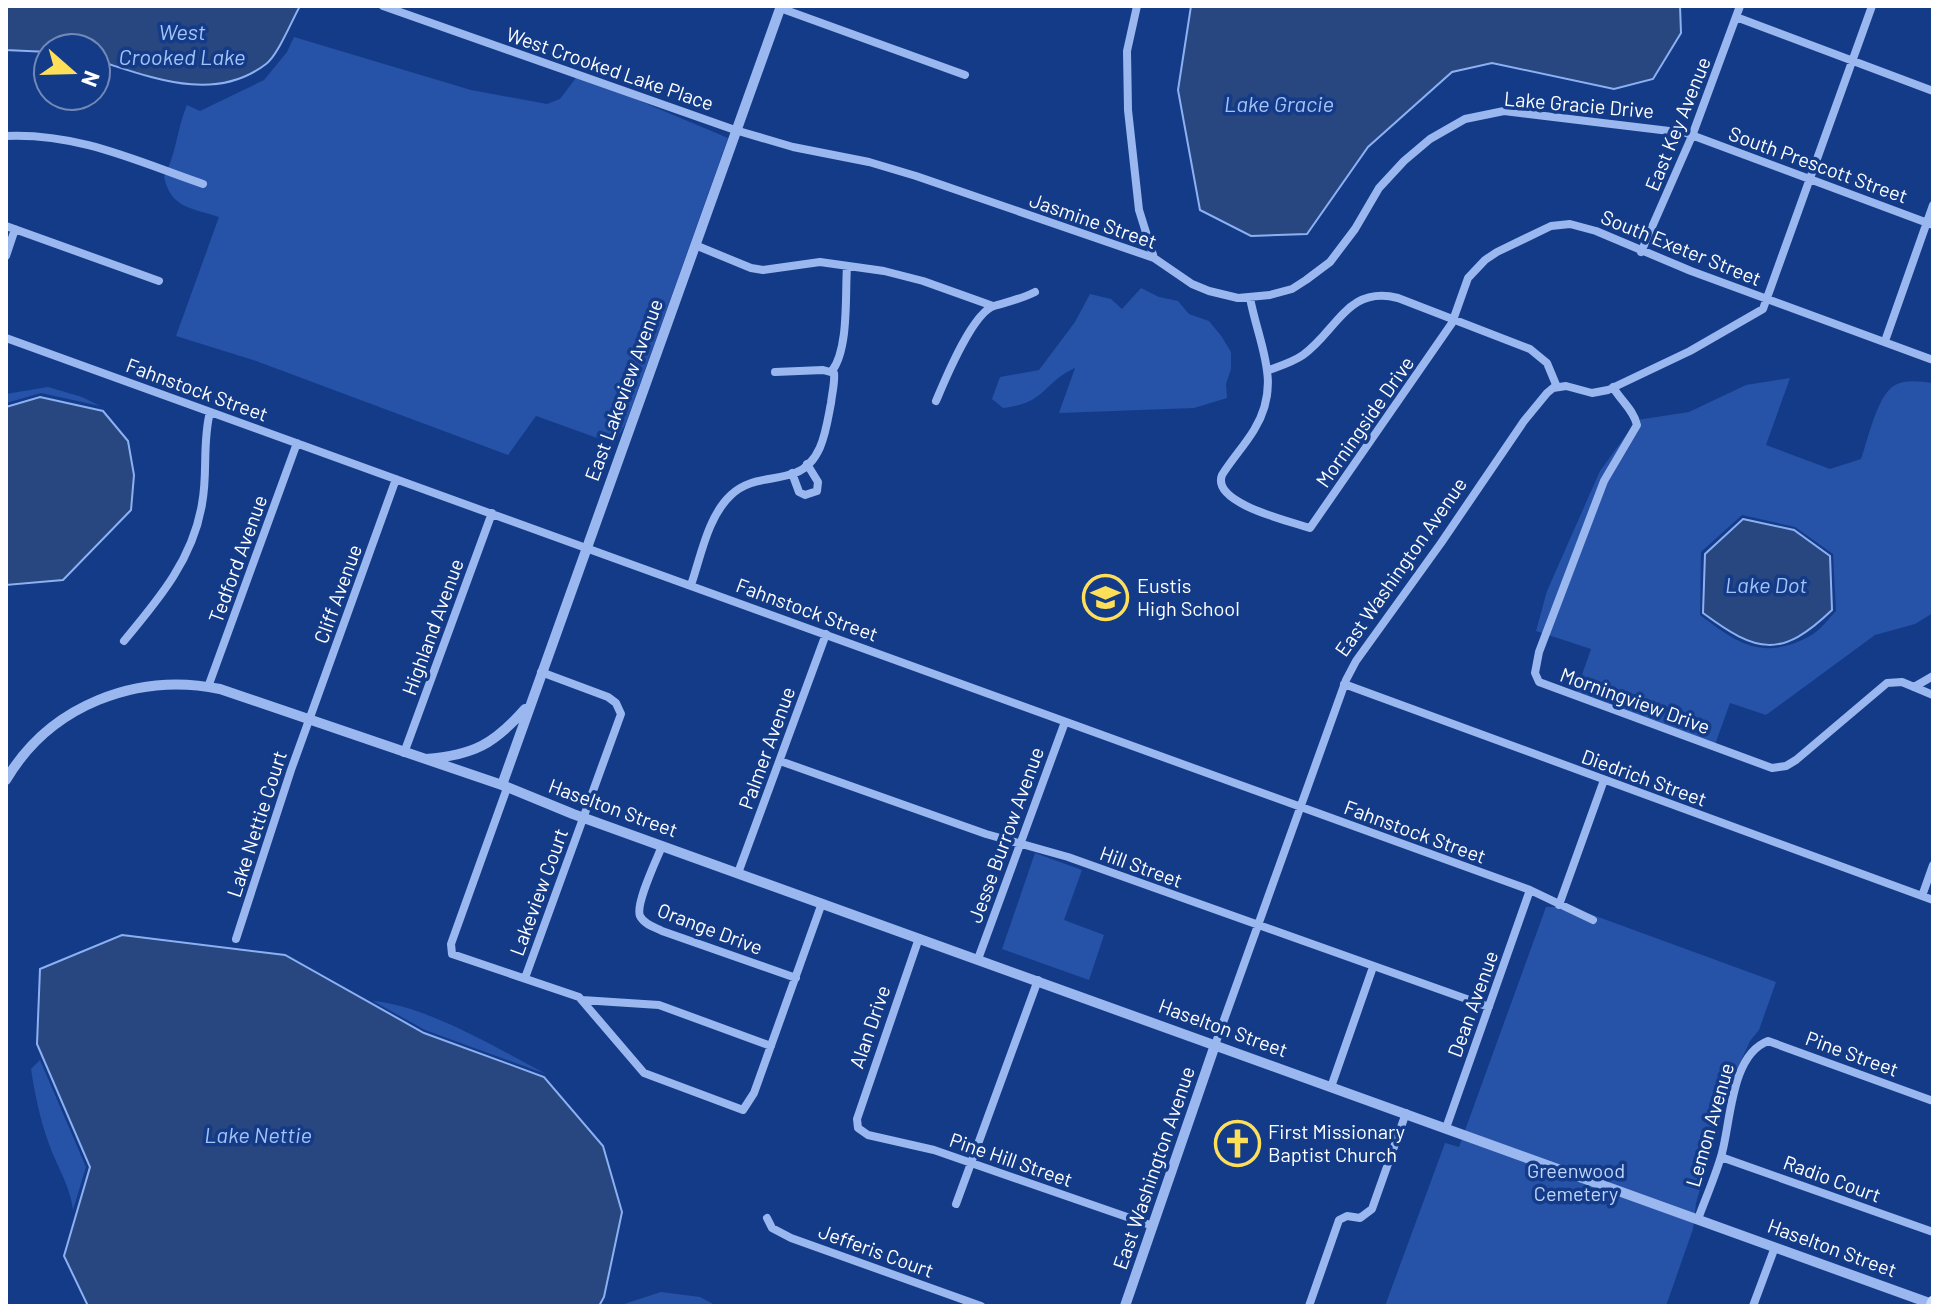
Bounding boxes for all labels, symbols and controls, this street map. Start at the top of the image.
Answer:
water label: West Crooked Lake [119,18,245,69]
street label: West Crooked Lake Place [503,21,717,115]
north arrow [32,32,112,112]
street label: East Key Avenue [1639,53,1715,194]
text: N [77,68,106,91]
street label: Lake Gracie Drive [1503,85,1655,123]
water label: Lake Gracie [1224,90,1334,116]
street label: South Prescott Street [1726,121,1911,208]
street label: Jasmine Street [1027,187,1160,253]
street label: South Exeter Street [1598,204,1765,290]
street label: East Lakeview Avenue [579,295,667,484]
street label: Morningside Drive [1310,351,1418,492]
street label: Fahnstock Street [123,352,271,426]
street label: East Washington Avenue [1329,472,1471,661]
street label: Tedford Avenue [203,491,271,626]
street label: Cliff Avenue [308,541,366,646]
street label: Highland Avenue [396,555,468,698]
water label: Lake Dot [1725,571,1807,597]
street label: Fahnstock Street [733,572,881,646]
place label: Eustis High School [1137,573,1240,620]
school or university icon: Eustis High School [1082,574,1130,622]
street label: Morningview Drive [1557,662,1714,738]
street label: Palmer Avenue [733,683,799,812]
street label: Jesse Burrow Avenue [962,743,1048,926]
street label: Diedrich Street [1579,743,1710,811]
street label: Lake Nettie Court [221,747,291,900]
street label: Haselton Street [546,773,681,842]
street label: Fahnstock Street [1341,794,1489,868]
street label: Lakeview Court [504,825,572,959]
street label: Hill Street [1097,840,1186,892]
street label: Orange Drive [654,897,766,959]
street label: Dean Avenue [1442,947,1502,1060]
street label: Alan Drive [844,982,894,1071]
street label: Haselton Street [1156,993,1291,1062]
street label: Pine Street [1803,1025,1902,1081]
street label: Lemon Avenue [1680,1060,1738,1189]
street label: East Washington Avenue [1107,1063,1199,1272]
place label: First Missionary Baptist Church [1268,1119,1405,1166]
church icon: First Missionary Baptist Church [1213,1120,1261,1168]
water label: Lake Nettie [204,1121,312,1147]
street label: Pine Hill Street [947,1127,1076,1191]
street label: Radio Court [1780,1149,1884,1207]
park label: Greenwood Cemetery [1527,1158,1625,1205]
street label: Haselton Street [1765,1213,1900,1282]
street label: Jefferis Court [816,1218,937,1282]

